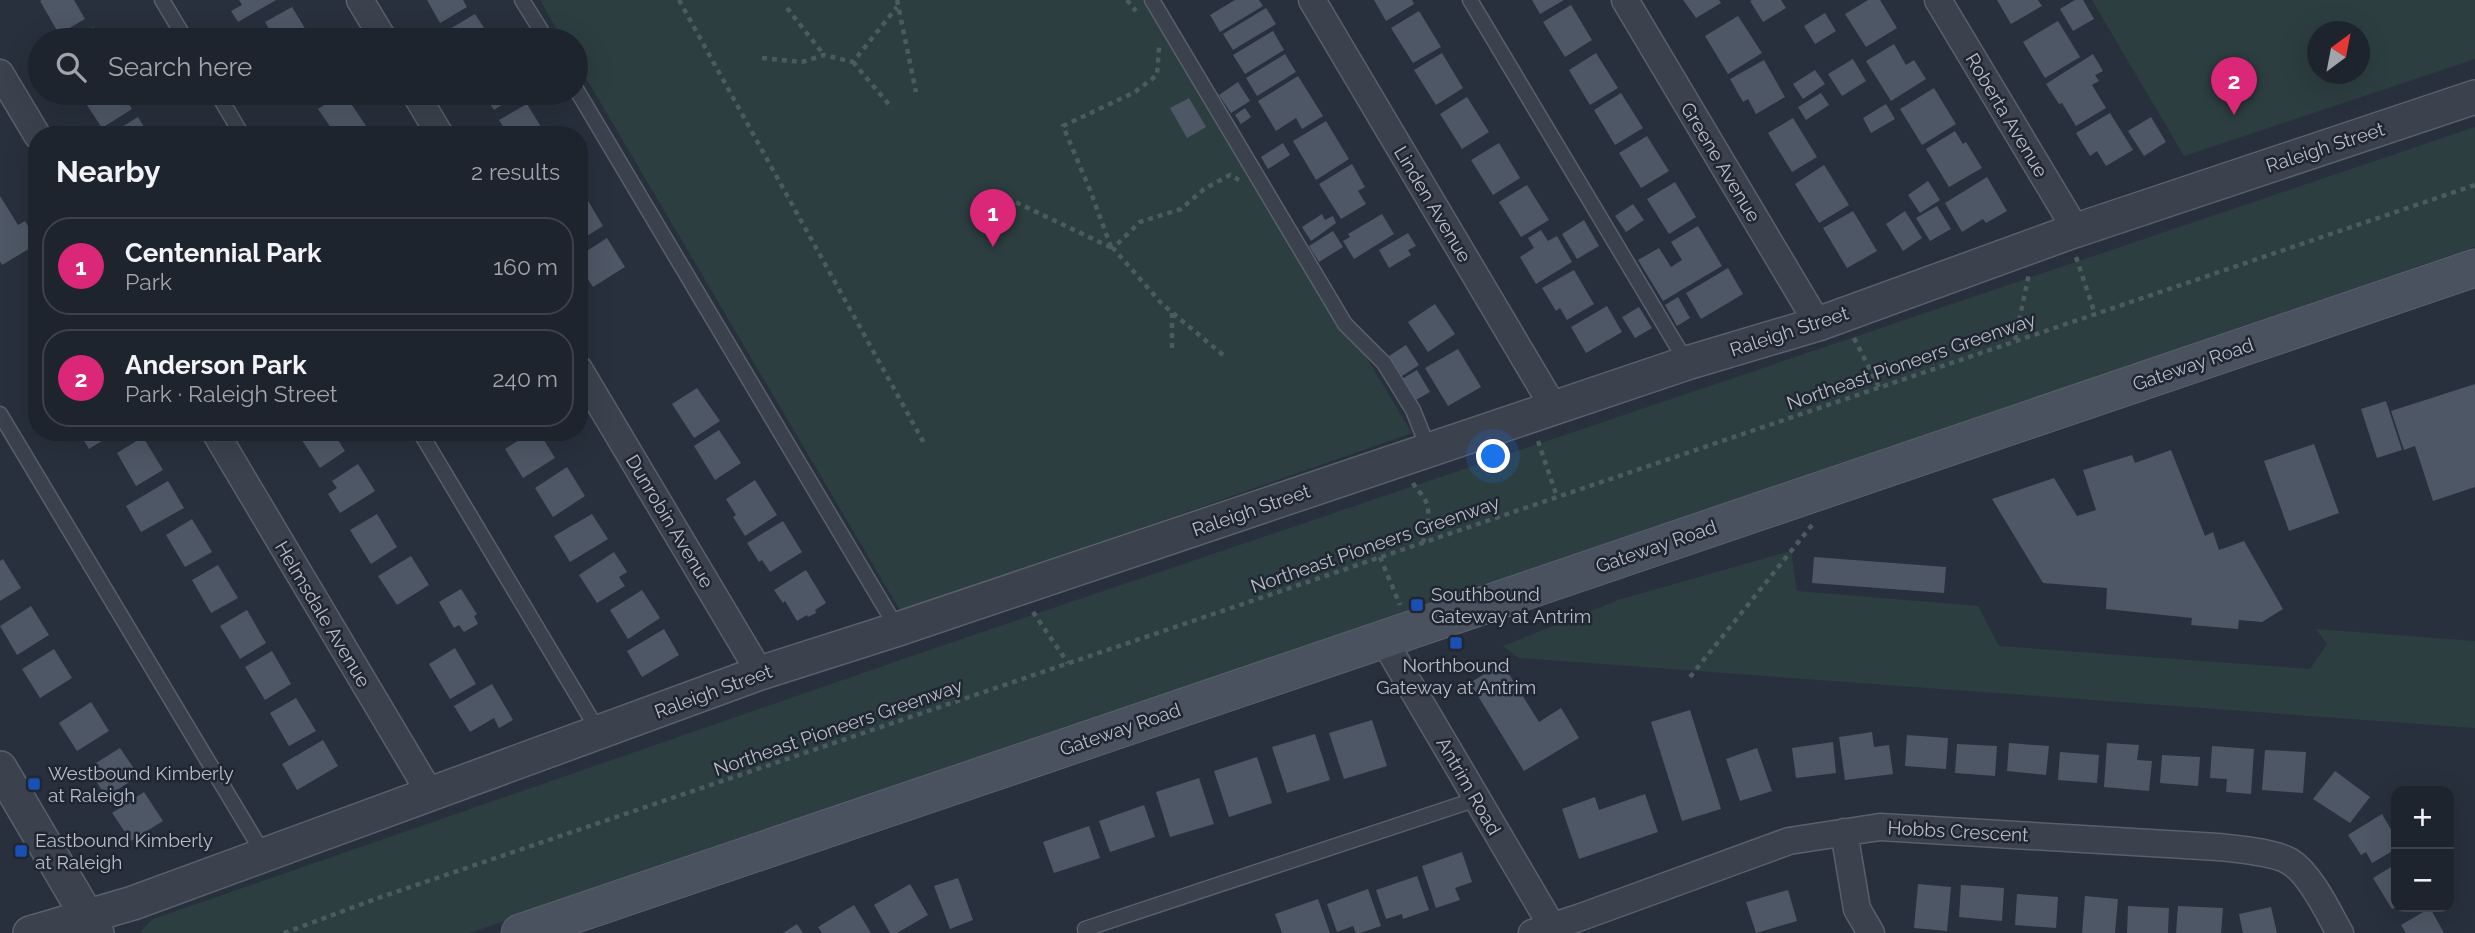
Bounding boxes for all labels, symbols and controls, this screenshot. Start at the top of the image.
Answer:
north arrow [2307,21,2370,84]
search box [28,28,588,105]
icon: search [52,48,90,86]
street label: Roberta Avenue [1961,49,2053,181]
text: Search here [108,52,252,82]
pin: 2 [2211,57,2257,115]
street label: Greene Avenue [1677,98,1765,226]
street label: Raleigh Street [2263,117,2388,177]
street label: Linden Avenue [1390,142,1476,266]
text: Nearby [56,154,160,189]
text: 2 results [471,158,560,185]
pin: 1 [970,189,1016,247]
text: Centennial Park [125,238,322,268]
text: 1 [75,253,87,280]
text: 160 m [493,253,558,280]
text: Park [125,268,172,295]
street label: Raleigh Street [1727,301,1852,361]
street label: Northeast Pioneers Greenway [1784,308,2038,414]
street label: Gateway Road [2130,333,2256,395]
text: Anderson Park [125,350,307,380]
text: 2 [75,365,87,392]
text: 240 m [492,365,558,392]
text: Park · Raleigh Street [125,380,337,407]
your location [1476,439,1510,473]
street label: Dunrobin Avenue [622,450,718,592]
street label: Raleigh Street [1189,479,1314,540]
street label: Northeast Pioneers Greenway [1248,491,1502,597]
street label: Gateway Road [1593,515,1719,577]
street label: Helmsdale Avenue [271,537,375,691]
place label: Southbound Gateway at Antrim [1431,583,1591,627]
marker: Southbound Gateway at Antrim [1409,597,1425,613]
marker: Northbound Gateway at Antrim [1448,635,1464,651]
place label: Northbound Gateway at Antrim [1376,654,1536,698]
street label: Raleigh Street [651,659,775,722]
street label: Northeast Pioneers Greenway [711,674,965,780]
street label: Gateway Road [1057,698,1183,760]
street label: Antrim Road [1432,733,1506,839]
place label: Westbound Kimberly at Raleigh [48,762,234,806]
marker: Westbound Kimberly at Raleigh [26,776,42,792]
map controls [2391,786,2454,912]
button: + [2391,786,2454,849]
street label: Hobbs Crescent [1887,816,2030,846]
place label: Eastbound Kimberly at Raleigh [35,829,213,873]
marker: Eastbound Kimberly at Raleigh [13,843,29,859]
button: − [2391,849,2454,912]

